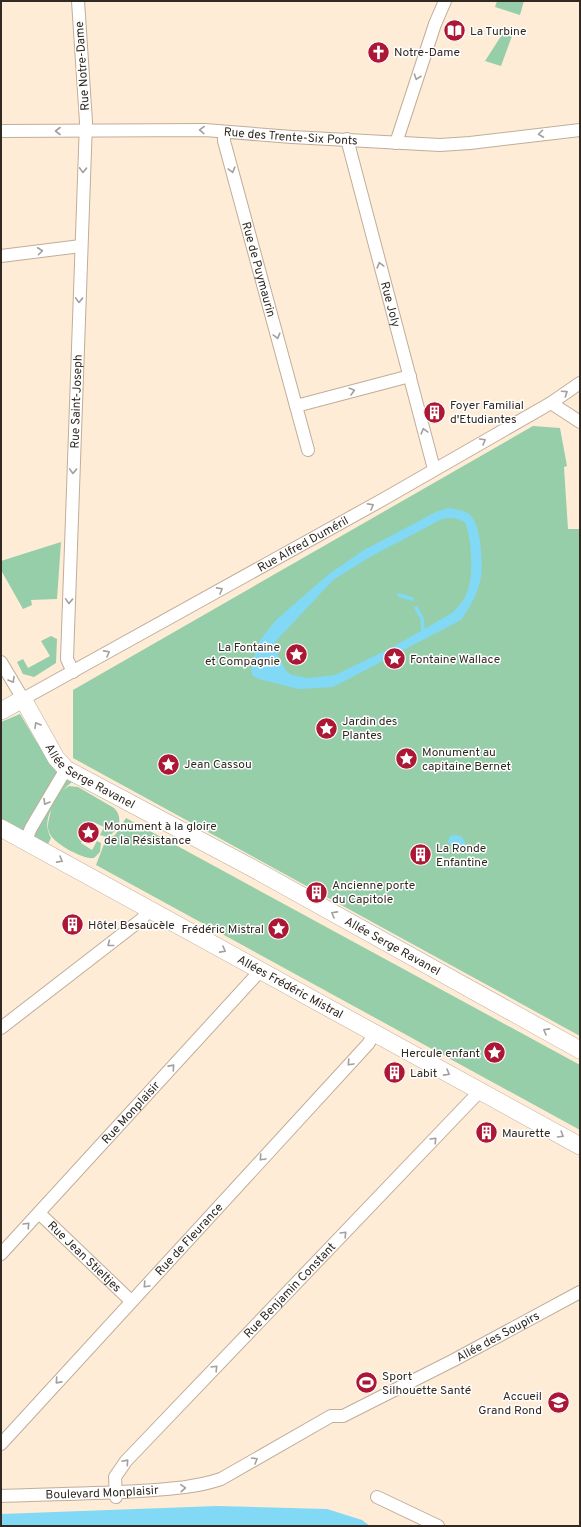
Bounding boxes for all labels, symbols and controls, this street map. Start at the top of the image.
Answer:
library icon: La Turbine [441,18,467,44]
street label: Rue Notre-Dame [72,21,94,111]
place label: La Turbine [470,24,527,40]
church icon: Notre-Dame [366,39,392,65]
place label: Notre-Dame [394,45,460,61]
one-way arrow [413,73,421,80]
street label: Rue des Trente-Six Ponts [223,125,358,150]
one-way arrow [199,126,205,135]
one-way arrow [55,127,61,135]
one-way arrow [538,129,544,138]
one-way arrow [227,166,236,173]
one-way arrow [79,167,87,173]
street label: Rue de Puymaurin [237,220,279,319]
one-way arrow [37,247,43,256]
one-way arrow [376,262,385,269]
street label: Rue Joly [376,280,403,329]
one-way arrow [75,297,83,303]
one-way arrow [272,332,281,339]
street label: Rue Saint-Joseph [67,354,87,449]
one-way arrow [348,387,355,396]
one-way arrow [561,391,568,398]
place label: Foyer Familial d'Etudiantes [450,398,524,428]
building icon: Foyer Familial d'Etudiantes [422,399,448,425]
one-way arrow [421,428,429,435]
one-way arrow [479,439,486,446]
one-way arrow [69,468,78,474]
one-way arrow [366,503,374,511]
street label: Rue Alfred Duméril [255,513,352,576]
one-way arrow [216,587,223,594]
one-way arrow [65,598,73,604]
place label: La Fontaine et Compagnie [205,640,280,670]
place icon: La Fontaine et Compagnie [283,641,309,667]
place icon: Fontaine Wallace [382,646,408,672]
one-way arrow [102,650,110,657]
place label: Fontaine Wallace [410,652,500,668]
one-way arrow [8,676,15,683]
place label: Jardin des Plantes [342,714,397,744]
place icon: Jardin des Plantes [313,715,339,741]
one-way arrow [35,722,42,729]
street label: Allée Serge Ravanel [41,741,137,813]
place label: Monument au capitaine Bernet [422,745,511,775]
place icon: Monument au capitaine Bernet [393,746,419,772]
place icon: Jean Cassou [155,751,181,777]
place label: Jean Cassou [184,757,252,773]
one-way arrow [43,798,50,806]
place label: Monument à la gloire de la Résistance [104,819,217,849]
place icon: Monument à la gloire de la Résistance [76,820,102,846]
place label: La Ronde Enfantine [436,841,488,871]
building icon: La Ronde Enfantine [408,842,434,868]
one-way arrow [56,856,63,863]
place label: Ancienne porte du Capitole [332,878,415,908]
building icon: Ancienne porte du Capitole [303,879,329,905]
one-way arrow [331,911,338,918]
building icon: Hôtel Besaucèle [59,912,85,938]
street label: Allée Serge Ravanel [341,914,443,980]
place icon: Frédéric Mistral [266,916,292,942]
place label: Hôtel Besaucèle [88,918,175,934]
place label: Frédéric Mistral [182,922,264,938]
one-way arrow [107,939,114,946]
one-way arrow [219,945,226,952]
street label: Allées Frédéric Mistral [234,952,346,1023]
one-way arrow [543,1028,550,1035]
place icon: Hercule enfant [482,1040,508,1066]
place label: Hercule enfant [401,1046,480,1062]
one-way arrow [348,1058,355,1066]
building icon: Labit [381,1060,407,1086]
one-way arrow [167,1064,175,1072]
place label: Labit [410,1066,437,1082]
one-way arrow [443,1068,450,1075]
street label: Rue Monplaisir [99,1078,164,1148]
building icon: Maurette [473,1120,499,1146]
place label: Maurette [502,1126,550,1142]
one-way arrow [557,1131,564,1138]
one-way arrow [429,1137,437,1145]
one-way arrow [260,1154,267,1161]
street label: Rue de Fleurance [152,1200,227,1280]
street label: Rue Jean Stieltjes [43,1218,124,1296]
one-way arrow [23,1222,30,1230]
one-way arrow [339,1231,346,1238]
street label: Rue Benjamin Constant [241,1239,340,1342]
one-way arrow [143,1280,150,1288]
street label: Allée des Soupirs [454,1308,543,1366]
one-way arrow [211,1365,218,1373]
place label: Sport Silhouette Santé [382,1369,471,1399]
sports icon: Sport Silhouette Santé [353,1370,379,1396]
one-way arrow [55,1376,63,1384]
place label: Accueil Grand Rond [478,1389,542,1419]
school or university icon: Accueil Grand Rond [545,1390,571,1416]
one-way arrow [251,1458,258,1465]
one-way arrow [121,1459,128,1467]
street label: Boulevard Monplaisir [45,1483,159,1504]
one-way arrow [180,1483,186,1492]

